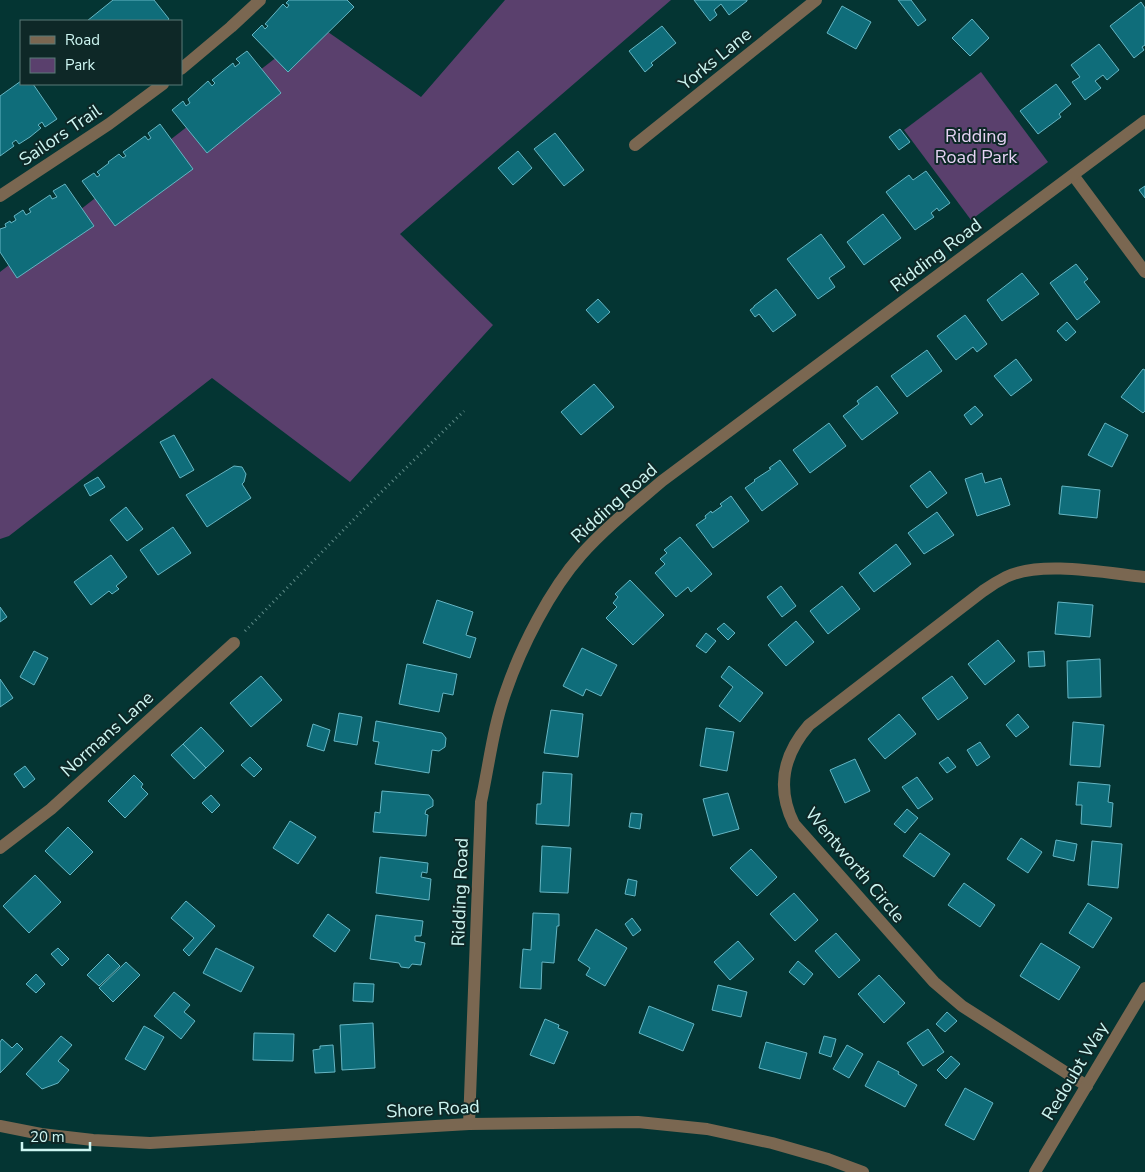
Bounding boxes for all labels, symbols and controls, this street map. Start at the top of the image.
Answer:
legend [20,20,182,85]
street label: Yorks Lane [673,22,756,96]
text: Road [65,30,100,50]
text: Park [65,55,95,75]
street label: Sailors Trail [14,98,106,171]
park label: Ridding Road Park [935,124,1018,169]
street label: Ridding Road [885,213,987,297]
street label: Ridding Road [566,458,662,548]
street label: Normans Lane [55,686,159,782]
street label: Wentworth Circle [800,802,910,928]
street label: Ridding Road [446,837,474,947]
street label: Redoubt Way [1036,1017,1114,1125]
street label: Shore Road [386,1095,480,1123]
scale bar [22,1120,90,1152]
text: 20 m [30,1127,65,1147]

